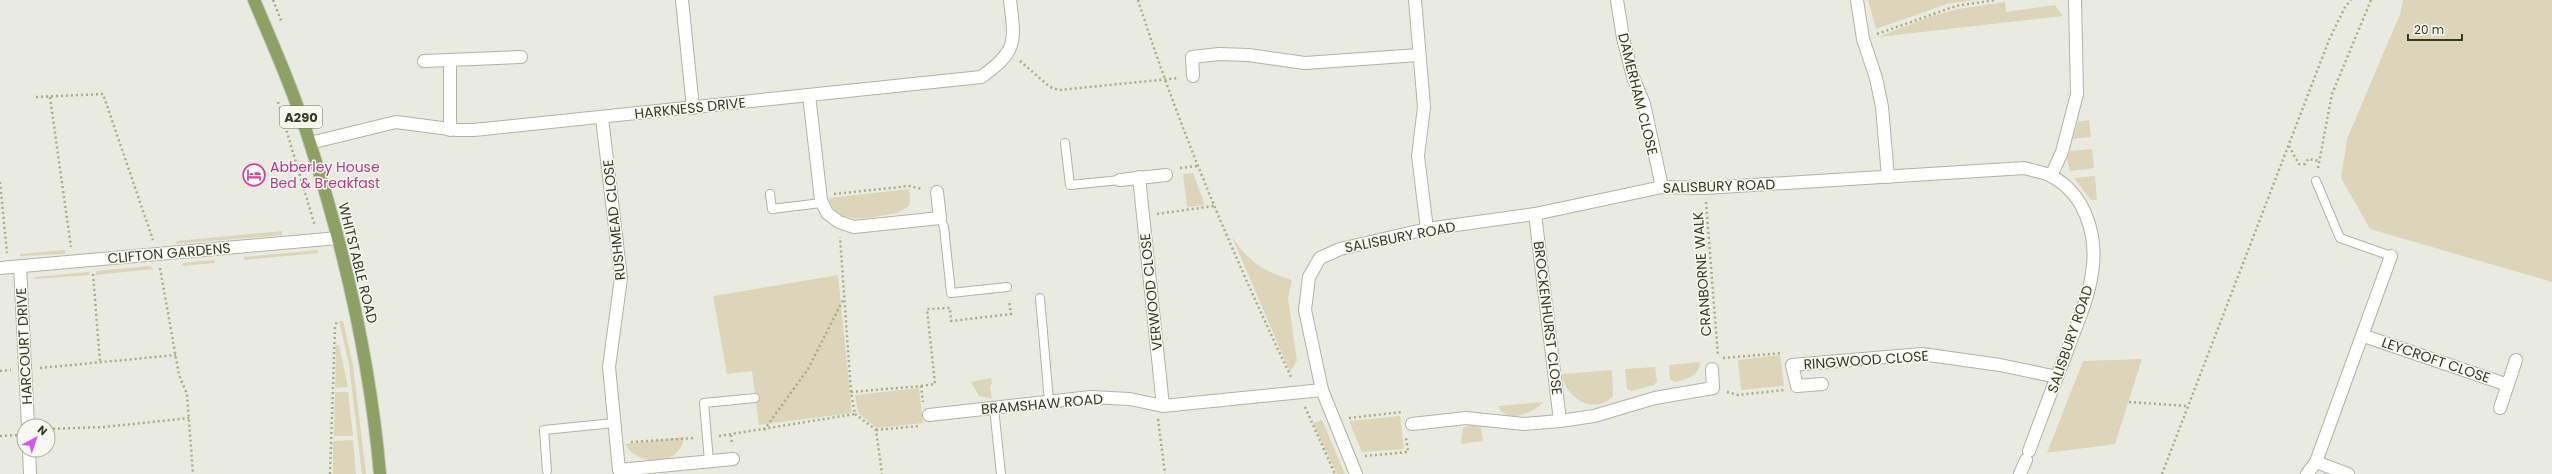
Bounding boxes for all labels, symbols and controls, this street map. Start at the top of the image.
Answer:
scale bar [2408,16,2462,42]
text: 20 m [2414,21,2444,38]
street label: DAMERHAM CLOSE [1613,31,1663,157]
street label: HARKNESS DRIVE [633,92,747,124]
road number: A290 [280,106,322,128]
place label: Abberley House Bed & Breakfast [270,157,380,193]
street label: RUSHMEAD CLOSE [598,159,630,281]
hotel icon: Abberley House Bed & Breakfast [241,162,267,188]
street label: SALISBURY ROAD [1662,174,1776,198]
street label: WHITSTABLE ROAD [333,200,383,326]
street label: CRANBORNE WALK [1688,210,1716,337]
street label: SALISBURY ROAD [1343,216,1457,258]
street label: VERWOOD CLOSE [1135,232,1167,352]
street label: CLIFTON GARDENS [107,238,231,268]
street label: BROCKENHURST CLOSE [1529,240,1567,396]
street label: SALISBURY ROAD [2042,282,2098,396]
street label: HARCOURT DRIVE [11,287,37,405]
street label: LEYCROFT CLOSE [2379,332,2493,388]
street label: RINGWOOD CLOSE [1803,346,1929,374]
street label: BRAMSHAW ROAD [980,389,1104,419]
north arrow [16,418,56,458]
text: N [34,422,51,439]

